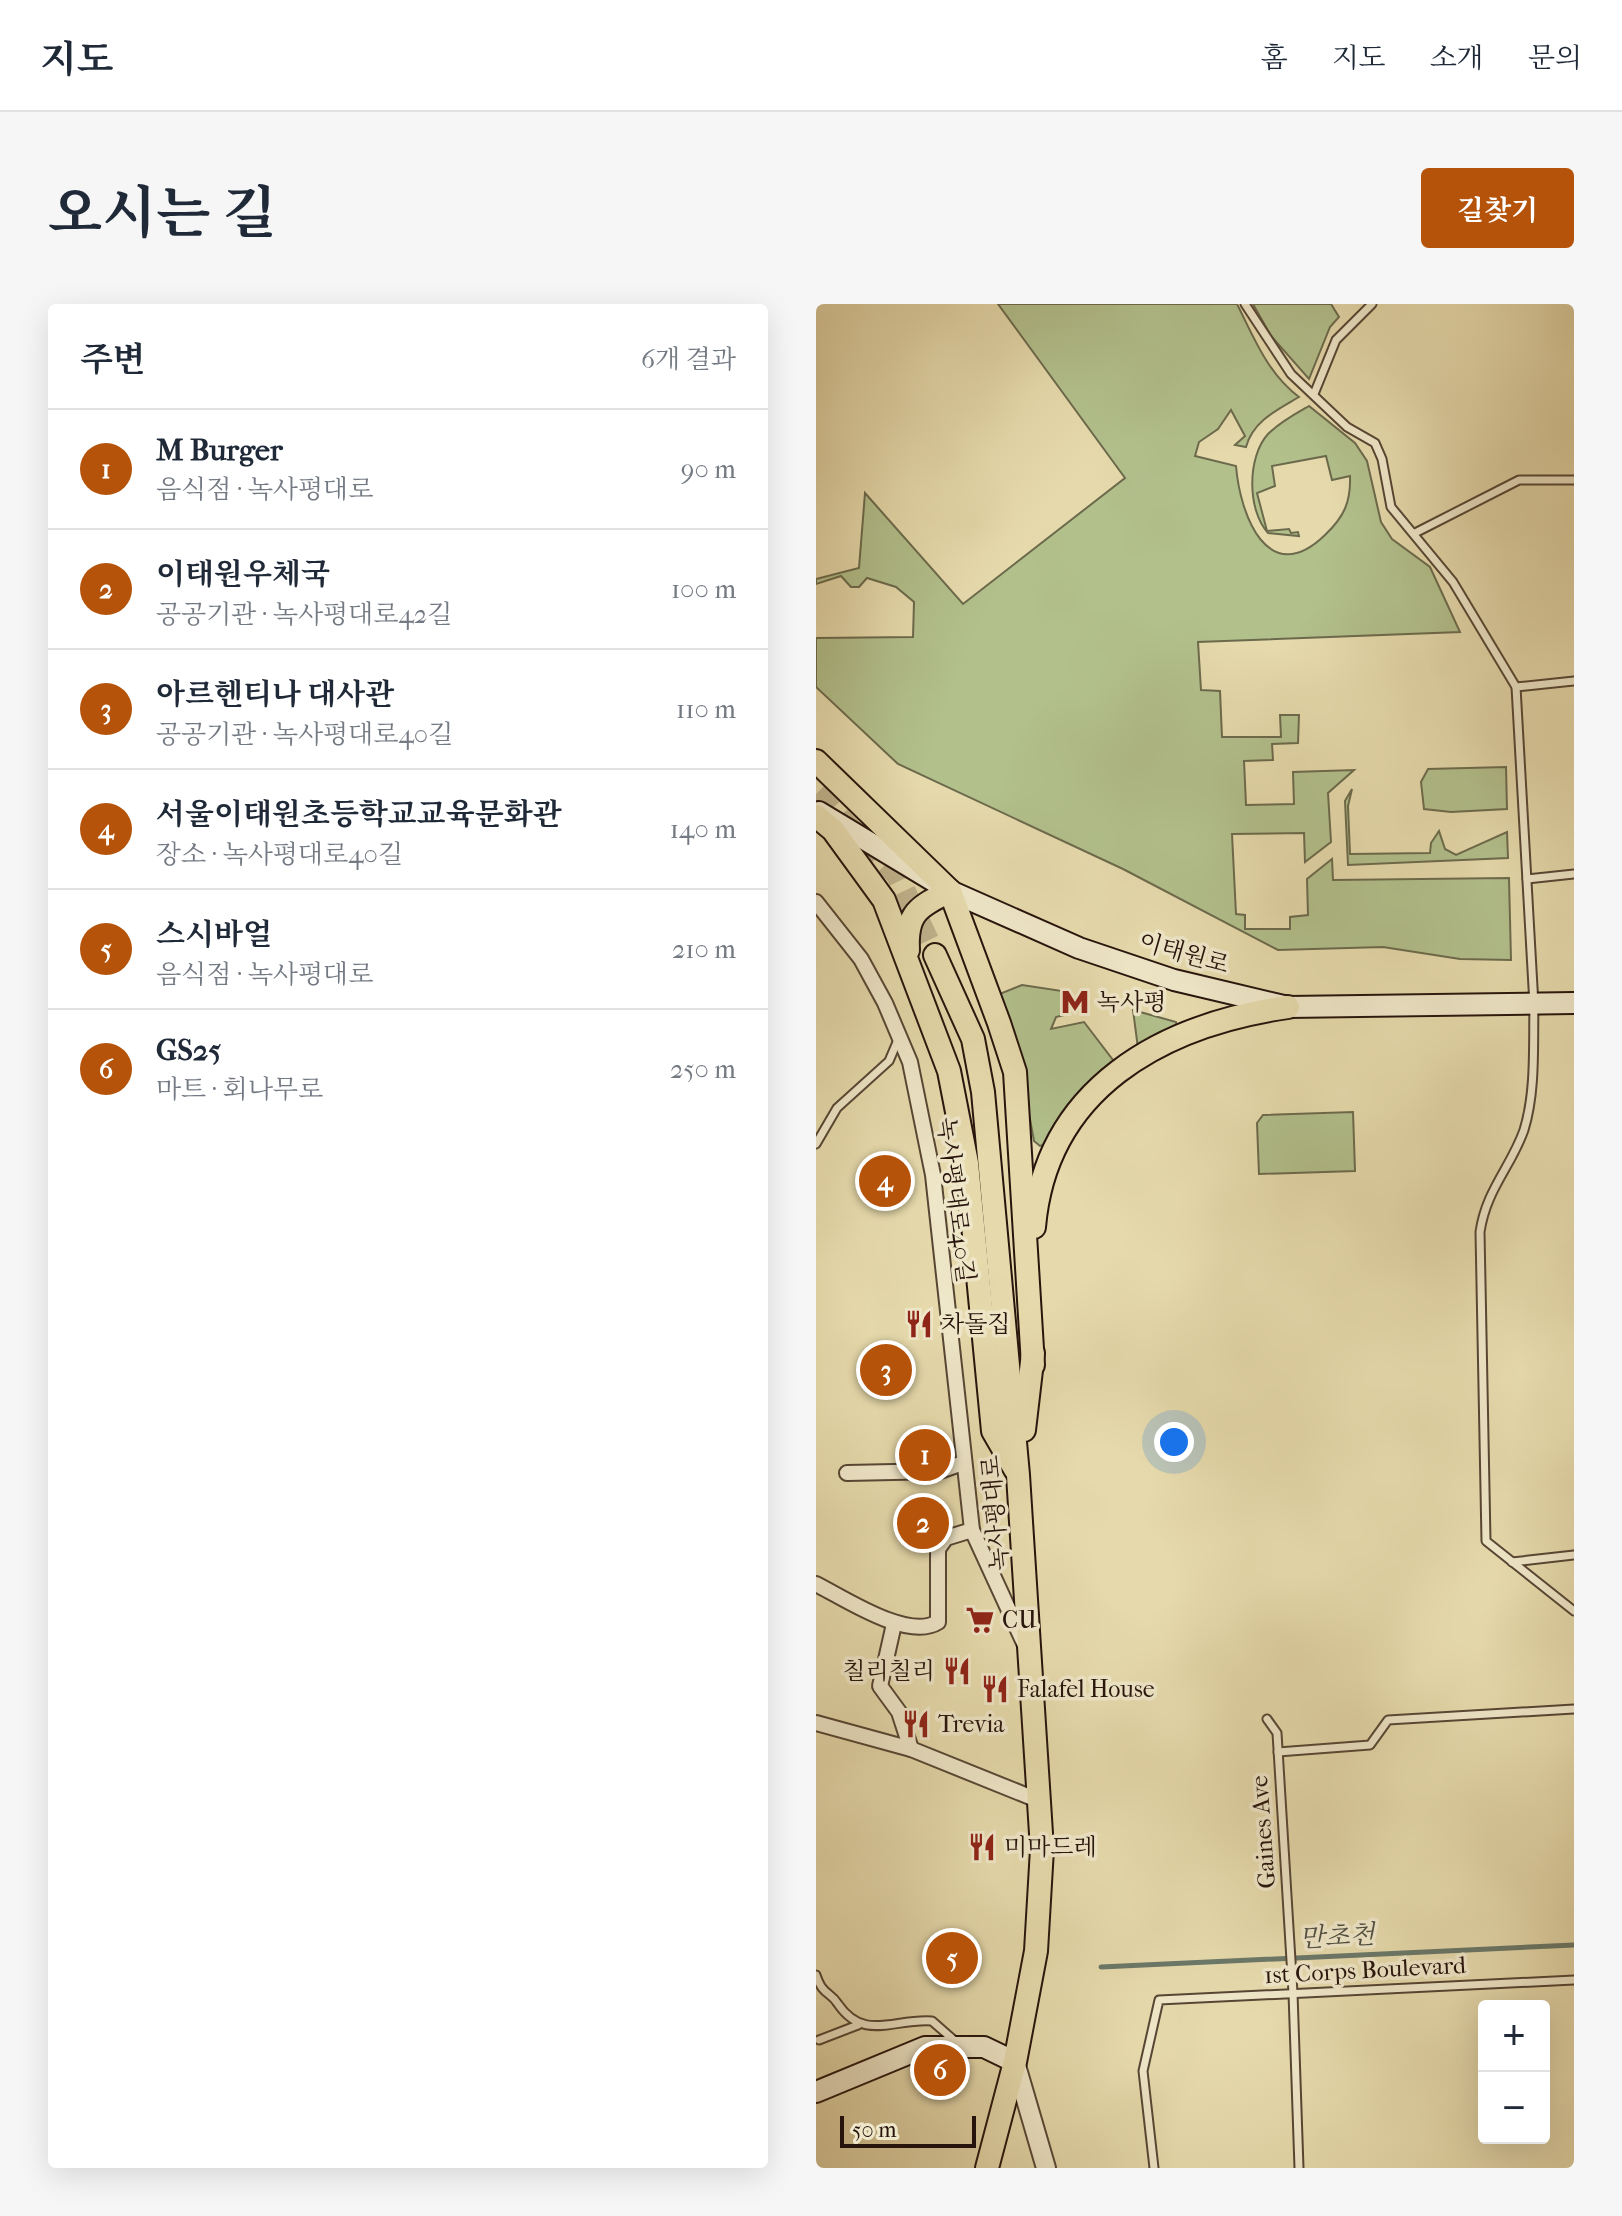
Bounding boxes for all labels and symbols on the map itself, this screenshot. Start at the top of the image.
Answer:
street label: 이태원로 [1136,927,1232,979]
metro station icon: 녹사평 [1060,987,1090,1017]
place label: 녹사평 [1097,988,1167,1016]
street label: 녹사평대로40길 [932,1116,980,1284]
pin: 4 [859,1151,911,1211]
restaurant icon: 차돌집 [904,1309,934,1339]
place label: 차돌집 [941,1310,1011,1338]
pin: 3 [860,1340,912,1400]
your location [1154,1422,1194,1462]
pin: 1 [899,1425,951,1485]
street label: 녹사평대로 [976,1454,1014,1572]
pin: 2 [897,1493,949,1553]
supermarket icon: CU [965,1605,995,1635]
place label: CU [1002,1606,1037,1634]
restaurant icon: 칠리칠리 [942,1656,972,1686]
place label: 칠리칠리 [842,1657,935,1685]
restaurant icon: Falafel House [980,1674,1010,1704]
place label: Falafel House [1017,1675,1155,1703]
restaurant icon: Trevia [901,1709,931,1739]
place label: Trevia [938,1710,1005,1738]
street label: Gaines Ave [1245,1774,1281,1890]
restaurant icon: 미마드레 [967,1832,997,1862]
place label: 미마드레 [1004,1833,1097,1861]
water label: 만초천 [1299,1919,1377,1954]
pin: 5 [926,1928,978,1988]
street label: 1st Corps Boulevard [1263,1951,1468,1989]
pin: 6 [914,2040,966,2100]
scale bar [840,2112,976,2148]

